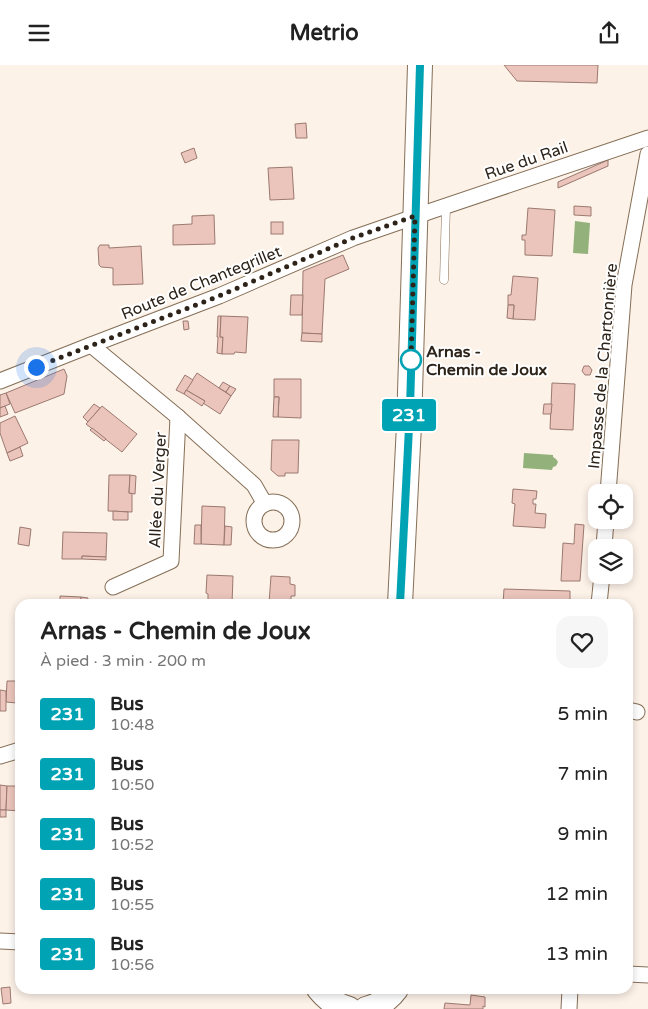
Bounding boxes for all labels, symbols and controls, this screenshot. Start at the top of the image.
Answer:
icon: menu [25,19,53,47]
icon: share [595,19,623,47]
text: Metrio [289,20,359,46]
street label: Rue du Rail [482,137,571,185]
street label: Route de Chantegrillet [118,242,284,324]
street label: Impasse de la Chartonnière [584,262,622,470]
place label: Arnas - Chemin de Joux [426,342,548,380]
marker: Arnas - Chemin de Joux [400,349,422,371]
your location [24,355,49,380]
line badge: 231 [380,399,438,431]
text: 231 [392,404,426,426]
street label: Allée du Verger [145,430,171,549]
map controls [588,484,633,584]
button: locate [588,484,633,529]
button: layers [588,539,633,584]
button: heart [556,616,608,668]
text: Arnas - Chemin de Joux [40,617,311,646]
text: À pied · 3 min · 200 m [40,651,206,671]
text: Bus [110,693,144,715]
text: 231 [51,703,84,725]
text: 5 min [557,703,608,725]
text: 10:48 [110,715,154,735]
text: Bus [110,753,144,775]
text: 231 [51,763,84,785]
text: 7 min [557,763,608,785]
text: 10:50 [110,775,154,795]
text: Bus [110,813,144,835]
text: 231 [51,823,84,845]
text: 9 min [557,823,608,845]
text: 10:52 [110,835,154,855]
text: Bus [110,873,144,895]
text: 231 [51,883,84,905]
text: 12 min [545,883,608,905]
text: 10:55 [110,895,154,915]
text: Bus [110,933,144,955]
text: 231 [51,943,84,965]
text: 13 min [545,943,608,965]
text: 10:56 [110,955,154,975]

